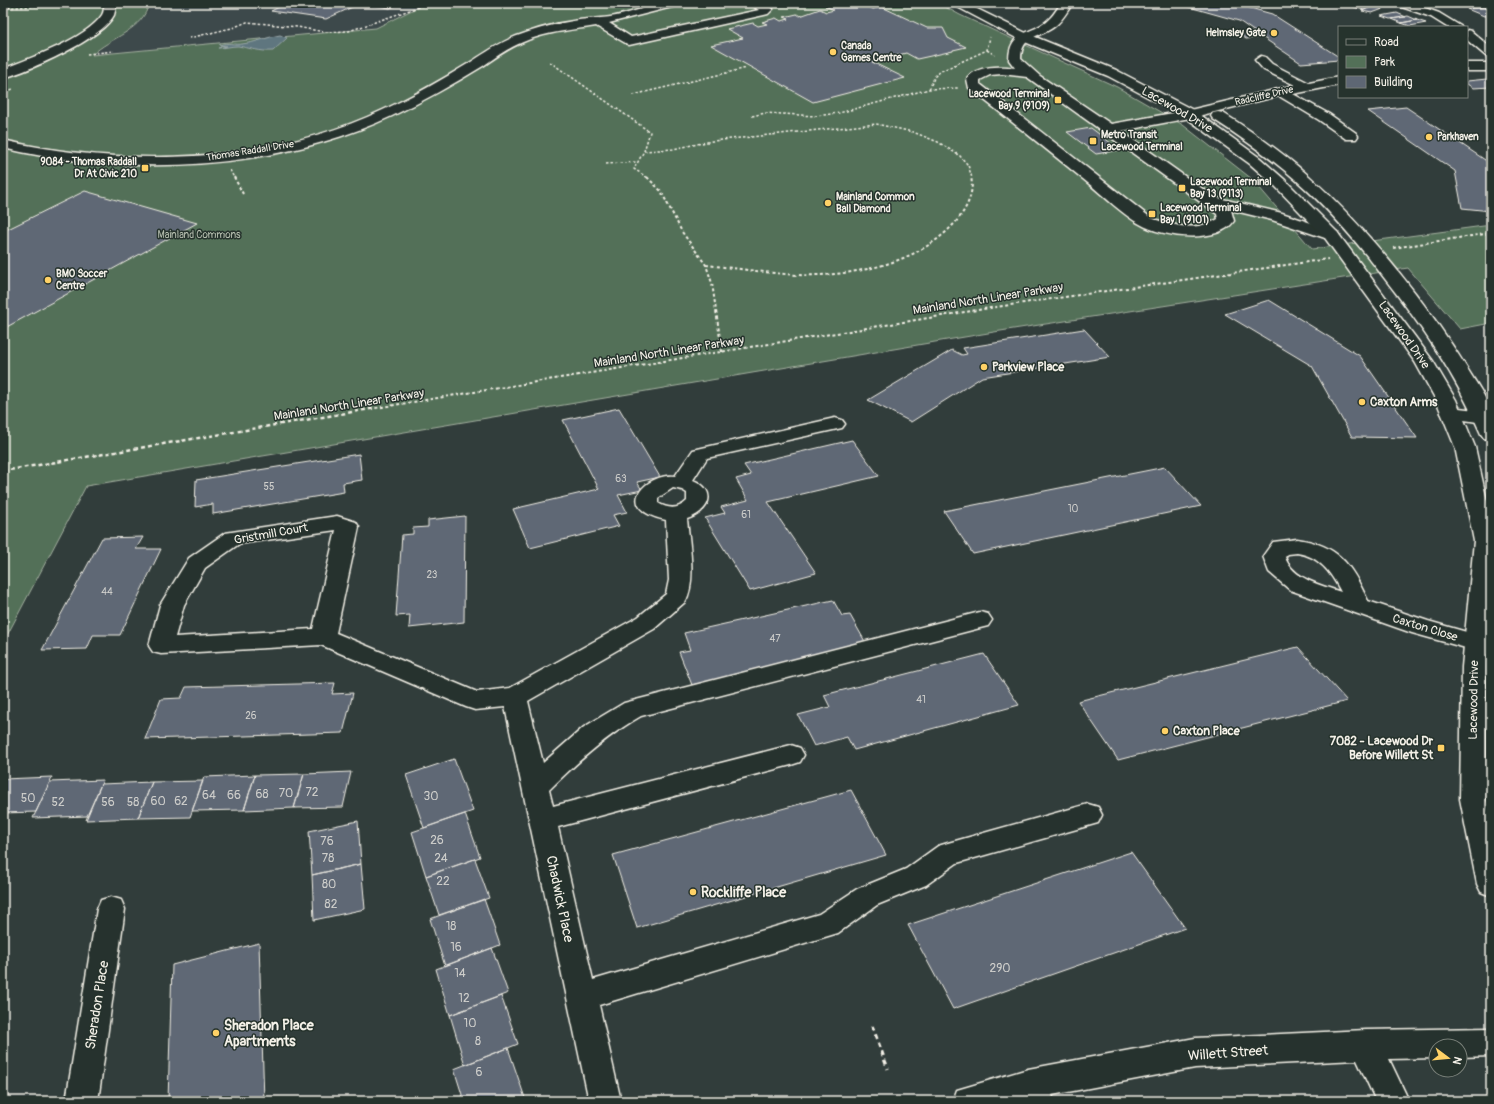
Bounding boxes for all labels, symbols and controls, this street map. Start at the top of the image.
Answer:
legend [1338,26,1468,98]
place label: Helmsley Gate [1206,27,1267,39]
marker: Helmsley Gate [1269,28,1279,38]
text: Road [1374,35,1399,50]
place label: Canada Games Centre [841,40,903,64]
marker: Canada Games Centre [828,47,838,57]
text: Park [1374,55,1395,70]
text: Building [1374,75,1413,90]
street label: Radcliffe Drive [1234,83,1294,109]
street label: Lacewood Drive [1139,84,1215,136]
place label: Lacewood Terminal Bay 9 (9109) [968,88,1050,112]
marker: Lacewood Terminal Bay 9 (9109) [1053,95,1063,105]
place label: Metro Transit Lacewood Terminal [1101,129,1183,153]
place label: Parkhaven [1437,131,1479,143]
marker: Parkhaven [1424,132,1434,142]
marker: Metro Transit Lacewood Terminal [1088,136,1098,146]
street label: Thomas Raddall Drive [205,138,295,164]
place label: 9084 - Thomas Raddall Dr At Civic 210 [40,156,137,180]
marker: 9084 - Thomas Raddall Dr At Civic 210 [140,163,150,173]
place label: Lacewood Terminal Bay 13 (9113) [1190,176,1272,200]
marker: Lacewood Terminal Bay 13 (9113) [1177,183,1187,193]
place label: Mainland Common Ball Diamond [836,191,915,215]
marker: Mainland Common Ball Diamond [823,198,833,208]
place label: Lacewood Terminal Bay 1 (9101) [1160,202,1242,226]
marker: Lacewood Terminal Bay 1 (9101) [1147,209,1157,219]
park label: Mainland Commons [158,229,241,241]
place label: BMO Soccer Centre [56,268,108,292]
marker: BMO Soccer Centre [43,275,53,285]
street label: Mainland North Linear Parkway [912,280,1064,318]
street label: Lacewood Drive [1375,298,1433,372]
street label: Mainland North Linear Parkway [593,333,745,371]
place label: Parkview Place [992,360,1065,375]
marker: Parkview Place [979,362,989,372]
street label: Mainland North Linear Parkway [273,386,425,424]
place label: Caxton Arms [1370,395,1438,410]
marker: Caxton Arms [1357,397,1367,407]
house number: 63 [615,473,627,485]
house number: 55 [264,481,274,493]
house number: 10 [1068,503,1079,515]
house number: 61 [741,509,751,521]
street label: Gristmill Court [233,520,309,548]
house number: 23 [427,569,438,581]
house number: 44 [101,586,113,598]
street label: Caxton Close [1391,611,1460,645]
house number: 47 [769,633,781,645]
street label: Lacewood Drive [1466,660,1482,740]
house number: 41 [916,694,926,706]
house number: 26 [245,710,257,722]
place label: Caxton Place [1173,724,1241,739]
marker: Caxton Place [1160,726,1170,736]
place label: 7082 - Lacewood Dr Before Willett St [1330,734,1434,763]
marker: 7082 - Lacewood Dr Before Willett St [1436,743,1446,753]
house number: 72 [305,785,319,800]
house number: 70 [279,786,293,801]
house number: 68 [255,787,269,802]
house number: 64 [202,788,216,803]
house number: 66 [227,788,241,803]
house number: 30 [424,789,438,804]
house number: 50 [21,791,35,806]
house number: 60 [150,794,166,809]
house number: 62 [174,794,188,809]
house number: 52 [51,795,65,810]
house number: 56 [101,795,115,810]
house number: 58 [127,795,139,810]
house number: 26 [430,833,444,848]
house number: 76 [320,834,334,849]
house number: 78 [322,851,334,866]
house number: 24 [434,851,448,866]
street label: Chadwick Place [543,854,577,944]
house number: 22 [436,874,450,889]
house number: 80 [322,877,336,892]
place label: Rockliffe Place [701,884,787,901]
marker: Rockliffe Place [688,887,698,897]
house number: 82 [325,897,338,912]
house number: 18 [446,919,456,934]
house number: 16 [450,940,462,955]
street label: Sheradon Place [82,959,112,1051]
house number: 290 [989,961,1011,976]
house number: 14 [454,966,466,981]
house number: 12 [458,991,470,1006]
house number: 10 [464,1016,476,1031]
place label: Sheradon Place Apartments [224,1017,315,1050]
marker: Sheradon Place Apartments [211,1028,221,1038]
house number: 8 [475,1034,481,1049]
north arrow [1428,1038,1468,1078]
street label: Willett Street [1187,1042,1269,1064]
text: N [1450,1055,1464,1067]
house number: 6 [476,1065,483,1080]

